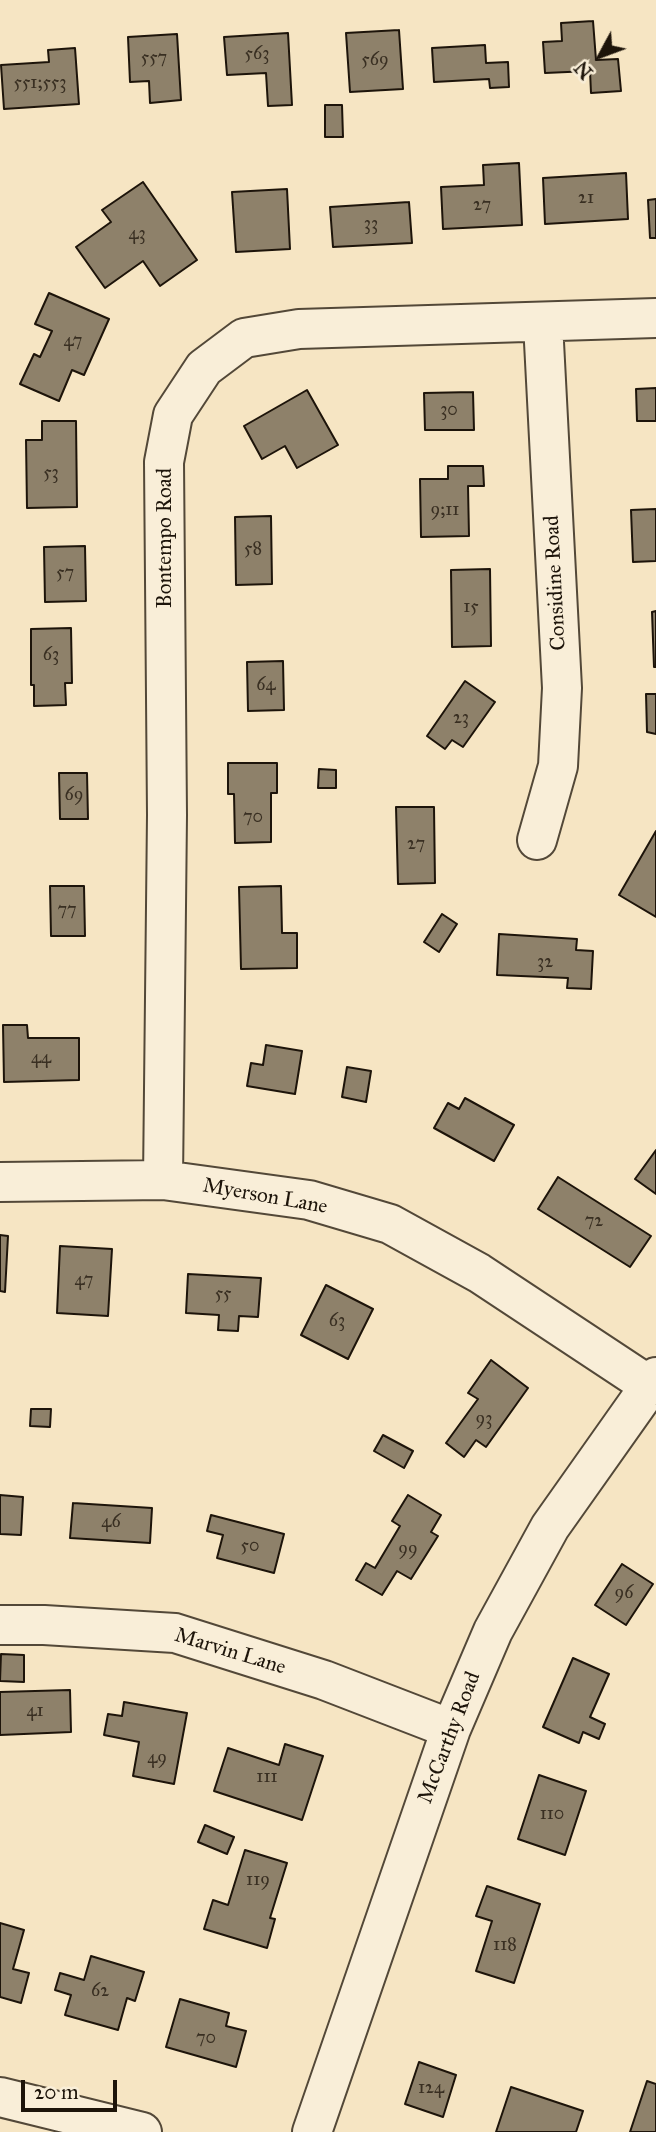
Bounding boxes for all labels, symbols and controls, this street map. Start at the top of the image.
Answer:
north arrow [565,21,635,91]
house number: 563 [245,44,269,66]
house number: 557 [141,48,167,70]
house number: 569 [361,50,389,72]
text: N [570,56,598,84]
house number: 551;553 [14,73,66,95]
house number: 21 [578,188,594,210]
house number: 27 [473,195,491,217]
house number: 33 [364,214,378,236]
house number: 43 [128,224,146,246]
house number: 47 [64,331,82,353]
house number: 30 [440,400,458,422]
house number: 53 [43,463,59,485]
street label: Bontempo Road [153,468,179,608]
house number: 9;11 [431,500,459,522]
street label: Considine Road [540,515,572,651]
house number: 58 [244,539,262,561]
house number: 57 [56,563,74,585]
house number: 15 [463,597,479,619]
house number: 63 [43,645,59,667]
house number: 64 [256,675,276,697]
house number: 23 [453,708,469,730]
house number: 69 [65,785,83,807]
house number: 70 [243,807,263,829]
house number: 27 [407,834,425,856]
house number: 77 [57,900,77,922]
house number: 32 [537,952,553,974]
house number: 44 [31,1048,51,1070]
street label: Myerson Lane [201,1174,329,1220]
house number: 72 [585,1211,603,1233]
house number: 47 [75,1270,93,1292]
house number: 55 [215,1284,231,1306]
house number: 63 [329,1311,345,1333]
house number: 93 [476,1409,492,1431]
house number: 46 [101,1512,121,1534]
house number: 50 [241,1536,259,1558]
house number: 99 [398,1539,418,1561]
house number: 96 [615,1583,633,1605]
street label: Marvin Lane [171,1623,289,1681]
street label: McCarthy Road [413,1668,487,1808]
house number: 41 [26,1701,44,1723]
house number: 49 [147,1748,167,1770]
house number: 111 [256,1767,278,1789]
house number: 110 [540,1804,564,1826]
house number: 119 [246,1870,270,1892]
house number: 118 [493,1935,517,1957]
house number: 62 [91,1981,109,2003]
house number: 70 [196,2028,216,2050]
scale bar [24,2066,121,2110]
house number: 124 [418,2078,444,2100]
text: 20 m [34,2079,79,2105]

